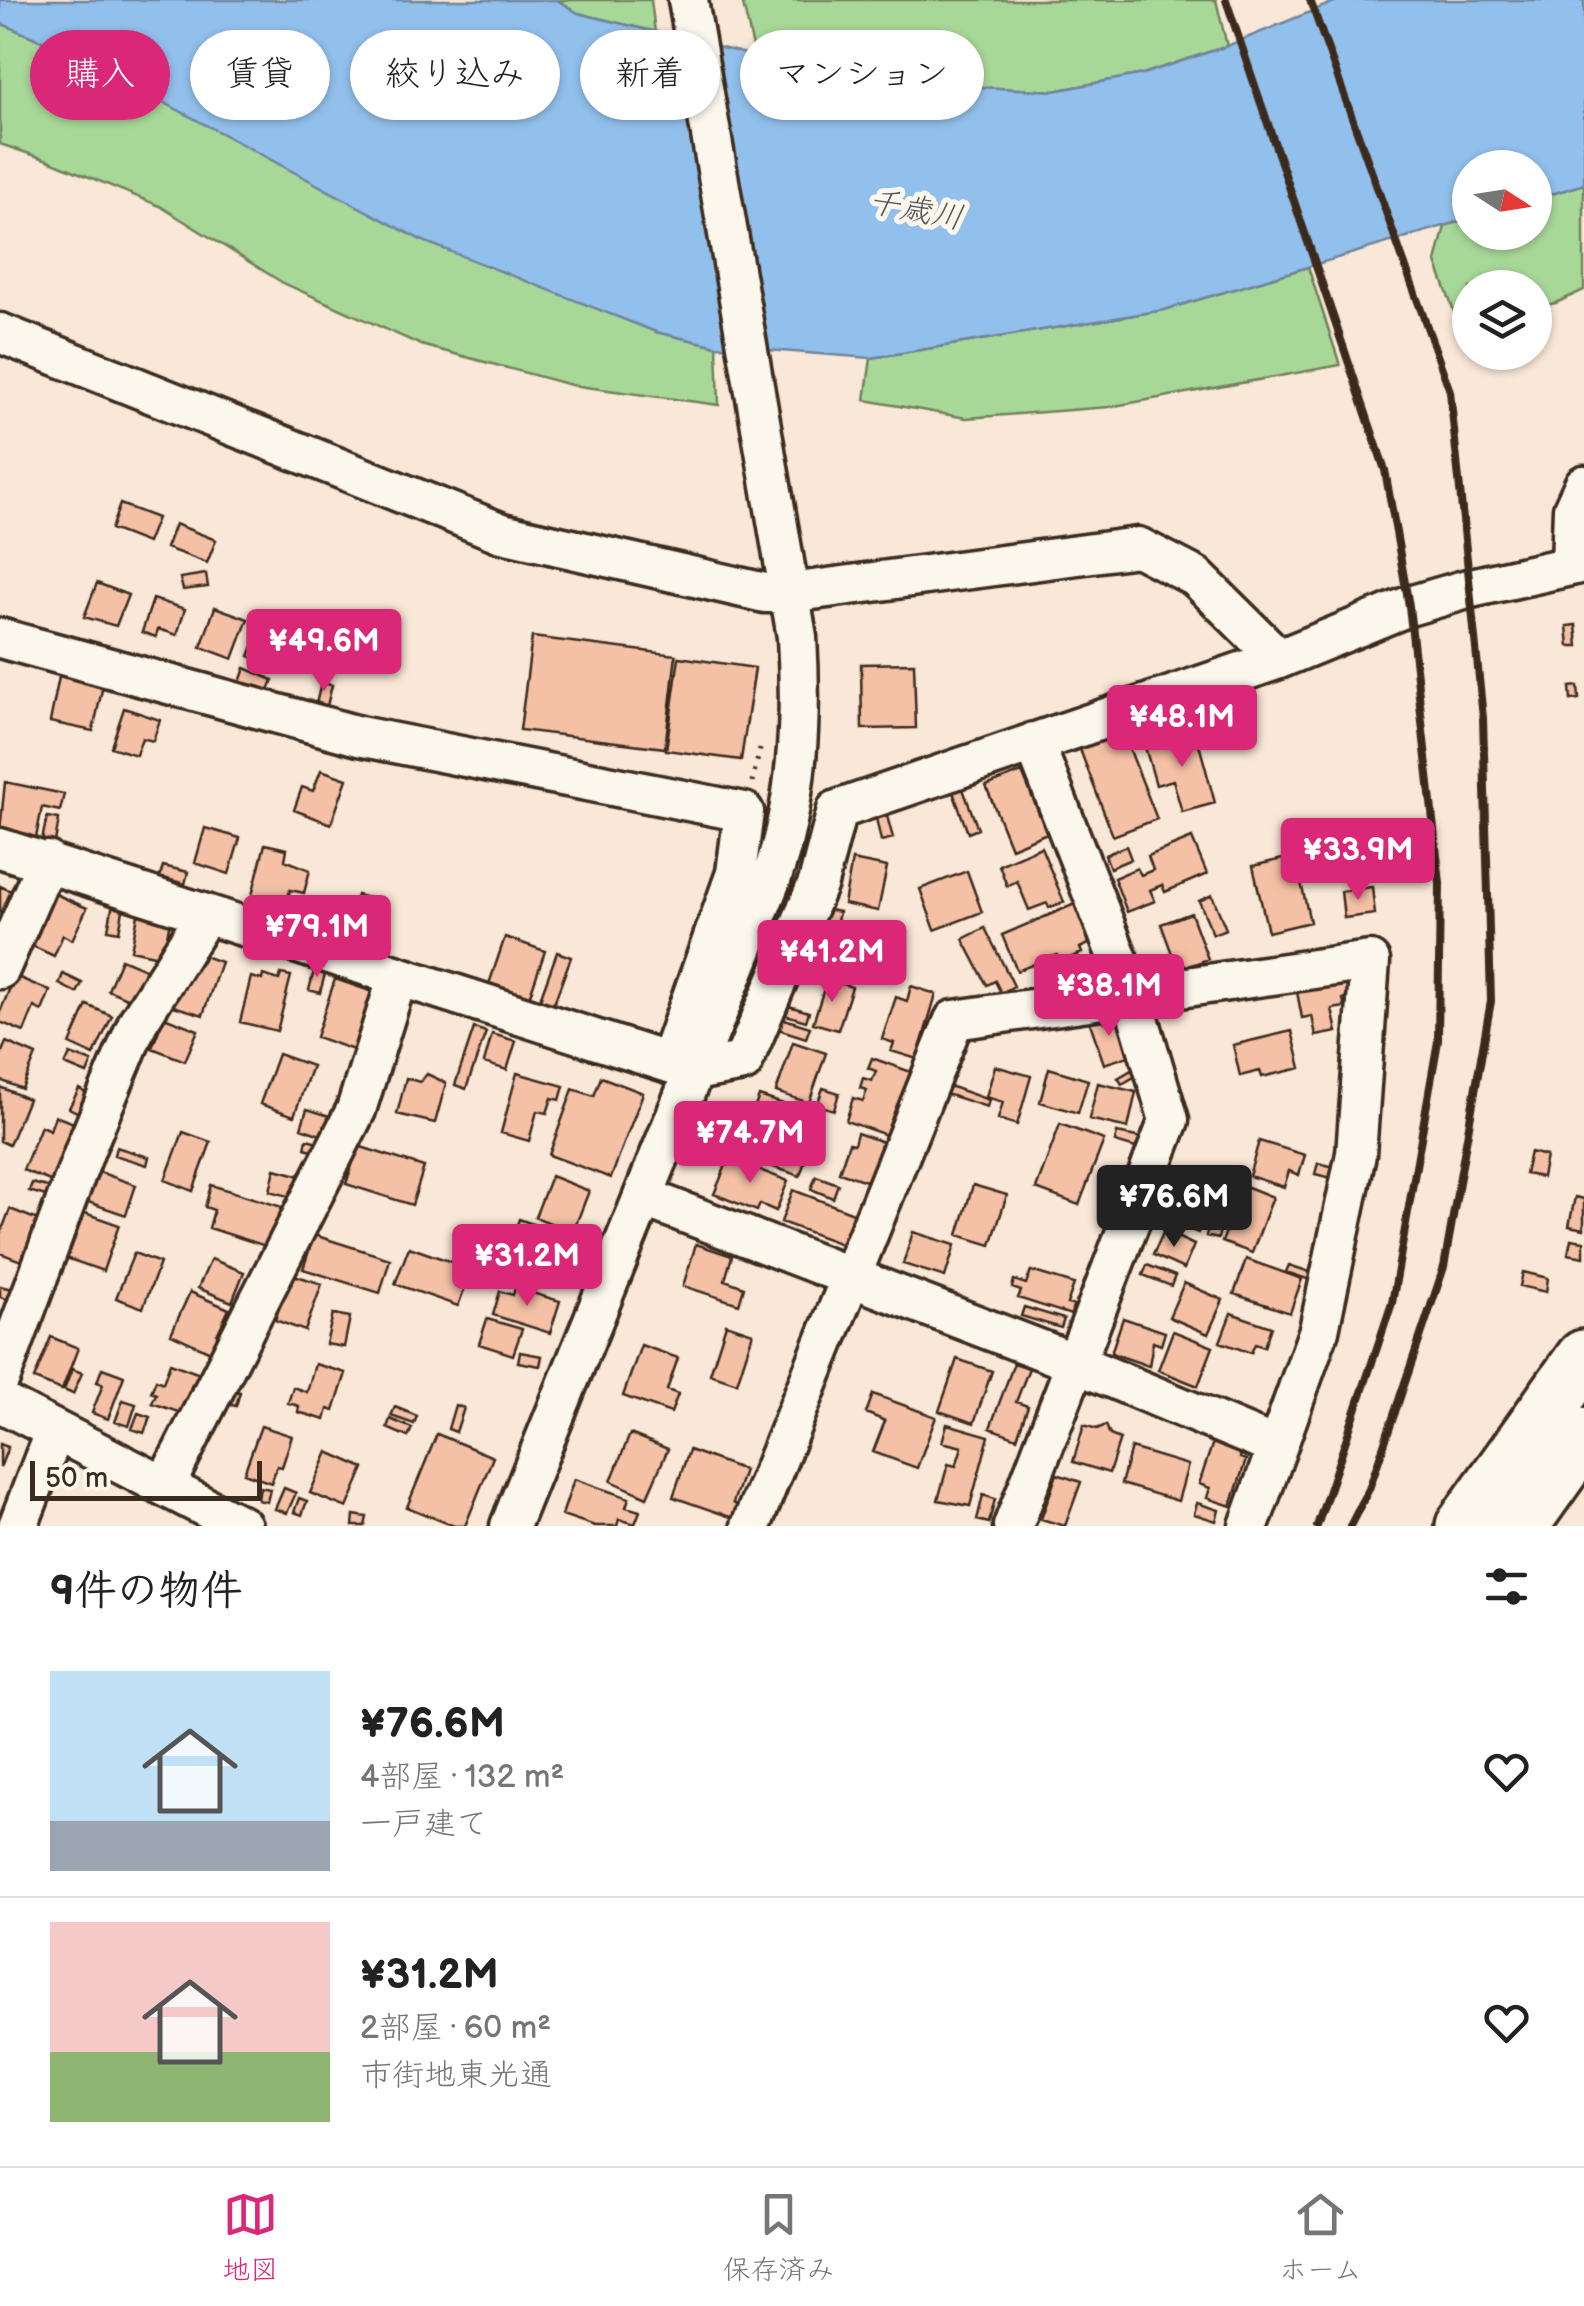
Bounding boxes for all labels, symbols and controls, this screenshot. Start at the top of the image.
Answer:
chip: 購入 [30,30,170,120]
chip: 賃貸 [190,30,330,120]
chip: 絞り込み [350,30,560,120]
chip: 新着 [580,30,720,120]
chip: マンション [740,30,984,120]
north arrow [1452,150,1552,250]
map controls [1452,150,1552,370]
water label: 千歳川 [865,182,967,239]
button: layers [1452,270,1552,370]
pin: ¥49.6M [243,609,405,694]
text: ¥49.6M [268,622,380,661]
pin: ¥48.1M [1101,685,1263,770]
text: ¥48.1M [1129,698,1235,737]
pin: ¥33.9M [1277,818,1439,903]
text: ¥33.9M [1303,831,1413,870]
pin: ¥79.1M [236,895,398,980]
text: ¥79.1M [265,908,369,947]
pin: ¥41.2M [751,920,913,1005]
text: ¥41.2M [779,933,885,972]
pin: ¥38.1M [1028,954,1190,1039]
text: ¥38.1M [1056,967,1162,1006]
pin: ¥74.7M [669,1101,831,1186]
text: ¥74.7M [696,1114,804,1153]
pin: ¥76.6M [1093,1165,1255,1250]
text: ¥76.6M [1119,1178,1229,1217]
pin: ¥31.2M [446,1224,608,1309]
text: ¥31.2M [474,1237,580,1276]
scale bar [30,1456,262,1500]
text: 50 m [45,1462,108,1495]
icon: filters [1479,1559,1534,1614]
text: 9件の物件 [50,1566,243,1617]
text: ¥76.6M [360,1699,505,1750]
icon: home [130,1711,250,1831]
icon: heart [1479,1744,1534,1799]
text: 4部屋 · 132 m² [360,1758,564,1797]
text: 一戸建て [360,1805,488,1844]
text: ¥31.2M [360,1950,499,2001]
icon: home [130,1962,250,2082]
icon: heart [1479,1995,1534,2050]
text: 2部屋 · 60 m² [360,2009,551,2048]
text: 市街地東光通 [360,2056,552,2095]
tab: 地図 [222,2187,278,2287]
tab: 保存済み [723,2187,835,2287]
tab: ホーム [1279,2187,1362,2287]

